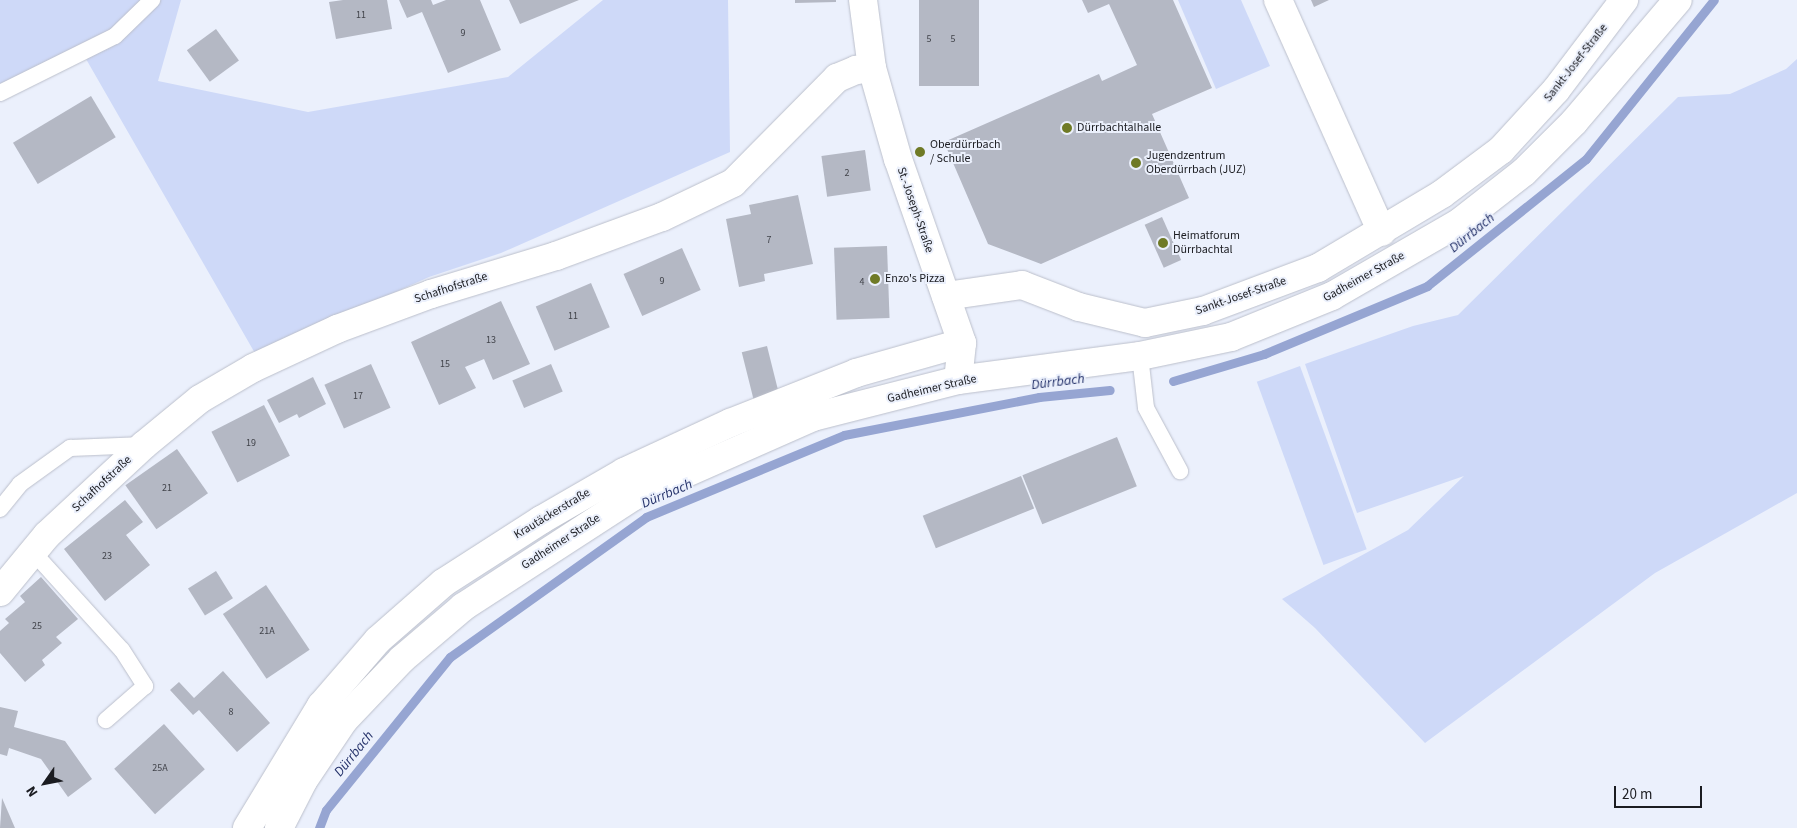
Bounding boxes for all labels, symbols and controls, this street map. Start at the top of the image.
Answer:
house number: 11 [356,10,366,22]
street label: Sankt-Josef-Straße [1541,21,1611,105]
house number: 9 [461,28,465,40]
house number: 5 [927,34,931,46]
house number: 5 [951,34,955,46]
place label: Dürrbachtalhalle [1077,121,1161,135]
marker: Dürrbachtalhalle [1061,122,1073,134]
place label: Oberdürrbach / Schule [930,138,1001,166]
marker: Oberdürrbach / Schule [914,146,926,158]
place label: Jugendzentrum Oberdürrbach (JUZ) [1146,149,1246,177]
marker: Jugendzentrum Oberdürrbach (JUZ) [1130,157,1142,169]
street label: St.-Joseph-Straße [894,165,936,255]
house number: 2 [845,168,849,180]
water label: Dürrbach [1446,210,1498,256]
place label: Heimatforum Dürrbachtal [1173,229,1240,257]
house number: 7 [767,235,771,247]
marker: Heimatforum Dürrbachtal [1157,237,1169,249]
street label: Gadheimer Straße [1321,249,1407,305]
street label: Schafhofstraße [413,269,489,307]
place label: Enzo's Pizza [885,272,945,286]
marker: Enzo's Pizza [869,273,881,285]
street label: Sankt-Josef-Straße [1194,274,1288,318]
house number: 9 [660,276,664,288]
house number: 4 [860,277,864,289]
house number: 11 [568,311,578,323]
house number: 13 [486,335,496,347]
house number: 15 [440,359,450,371]
water label: Dürrbach [1030,370,1086,394]
street label: Gadheimer Straße [886,372,978,406]
house number: 17 [353,391,363,403]
house number: 19 [246,438,256,450]
street label: Schafhofstraße [69,453,135,515]
water label: Dürrbach [639,476,695,512]
house number: 21 [162,483,172,495]
street label: Krautäckerstraße [511,486,593,542]
street label: Gadheimer Straße [519,511,603,573]
house number: 23 [102,551,112,563]
house number: 25 [32,621,42,633]
house number: 21A [259,626,275,638]
house number: 8 [229,707,233,719]
water label: Dürrbach [331,728,377,780]
north arrow [20,758,70,808]
house number: 25A [152,763,168,775]
scale bar [1617,776,1704,808]
text: N [21,782,43,801]
text: 20 m [1622,784,1652,805]

